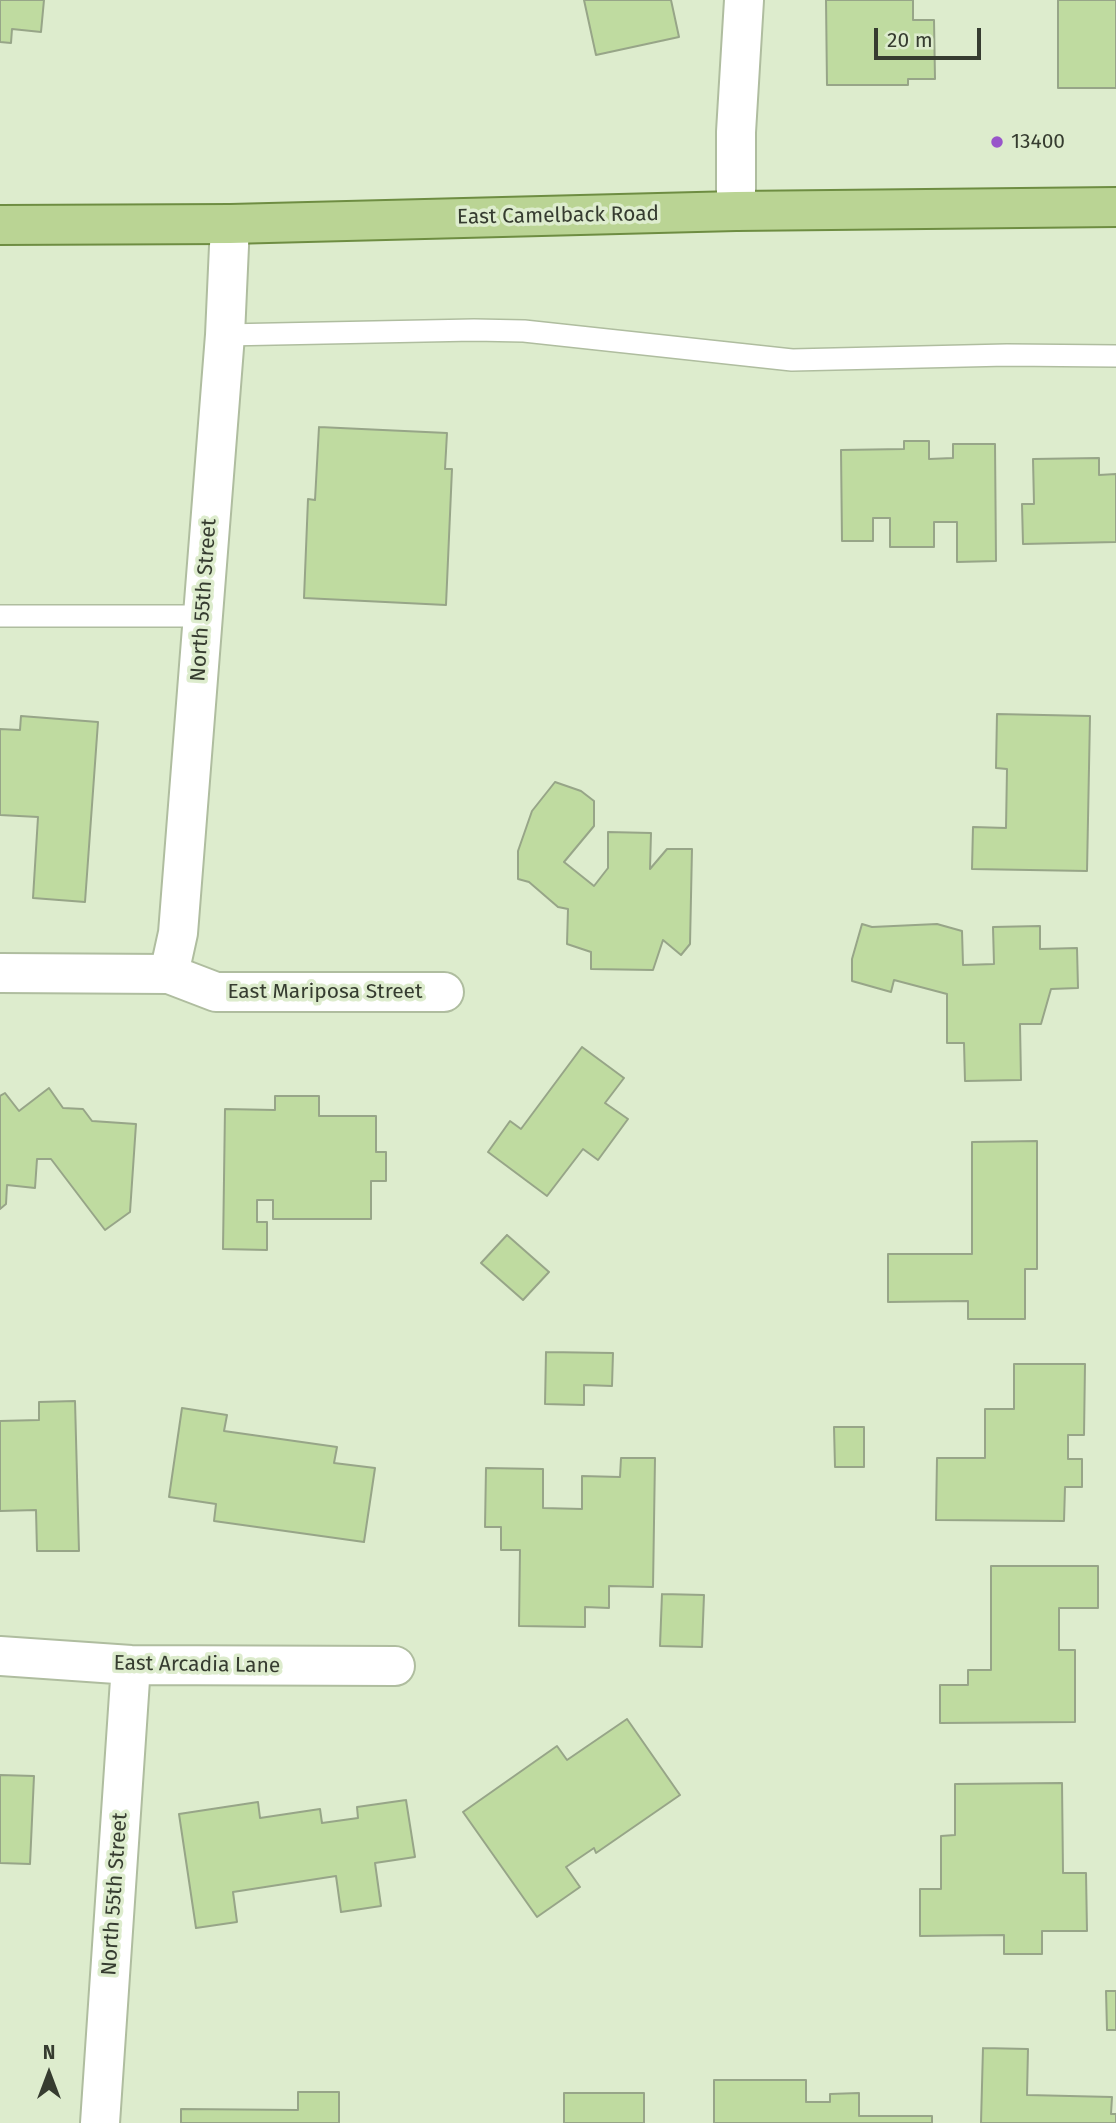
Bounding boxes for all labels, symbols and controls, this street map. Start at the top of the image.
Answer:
scale bar [878,14,985,58]
text: 20 m [887,27,933,53]
place label: 13400 [1011,129,1065,155]
marker: 13400 [989,134,1005,150]
street label: East Camelback Road [457,202,659,230]
street label: North 55th Street [186,518,222,682]
street label: East Mariposa Street [227,979,423,1005]
street label: East Arcadia Lane [113,1651,281,1679]
street label: North 55th Street [97,1812,133,1976]
north arrow [14,2039,84,2109]
text: N [43,2041,55,2064]

